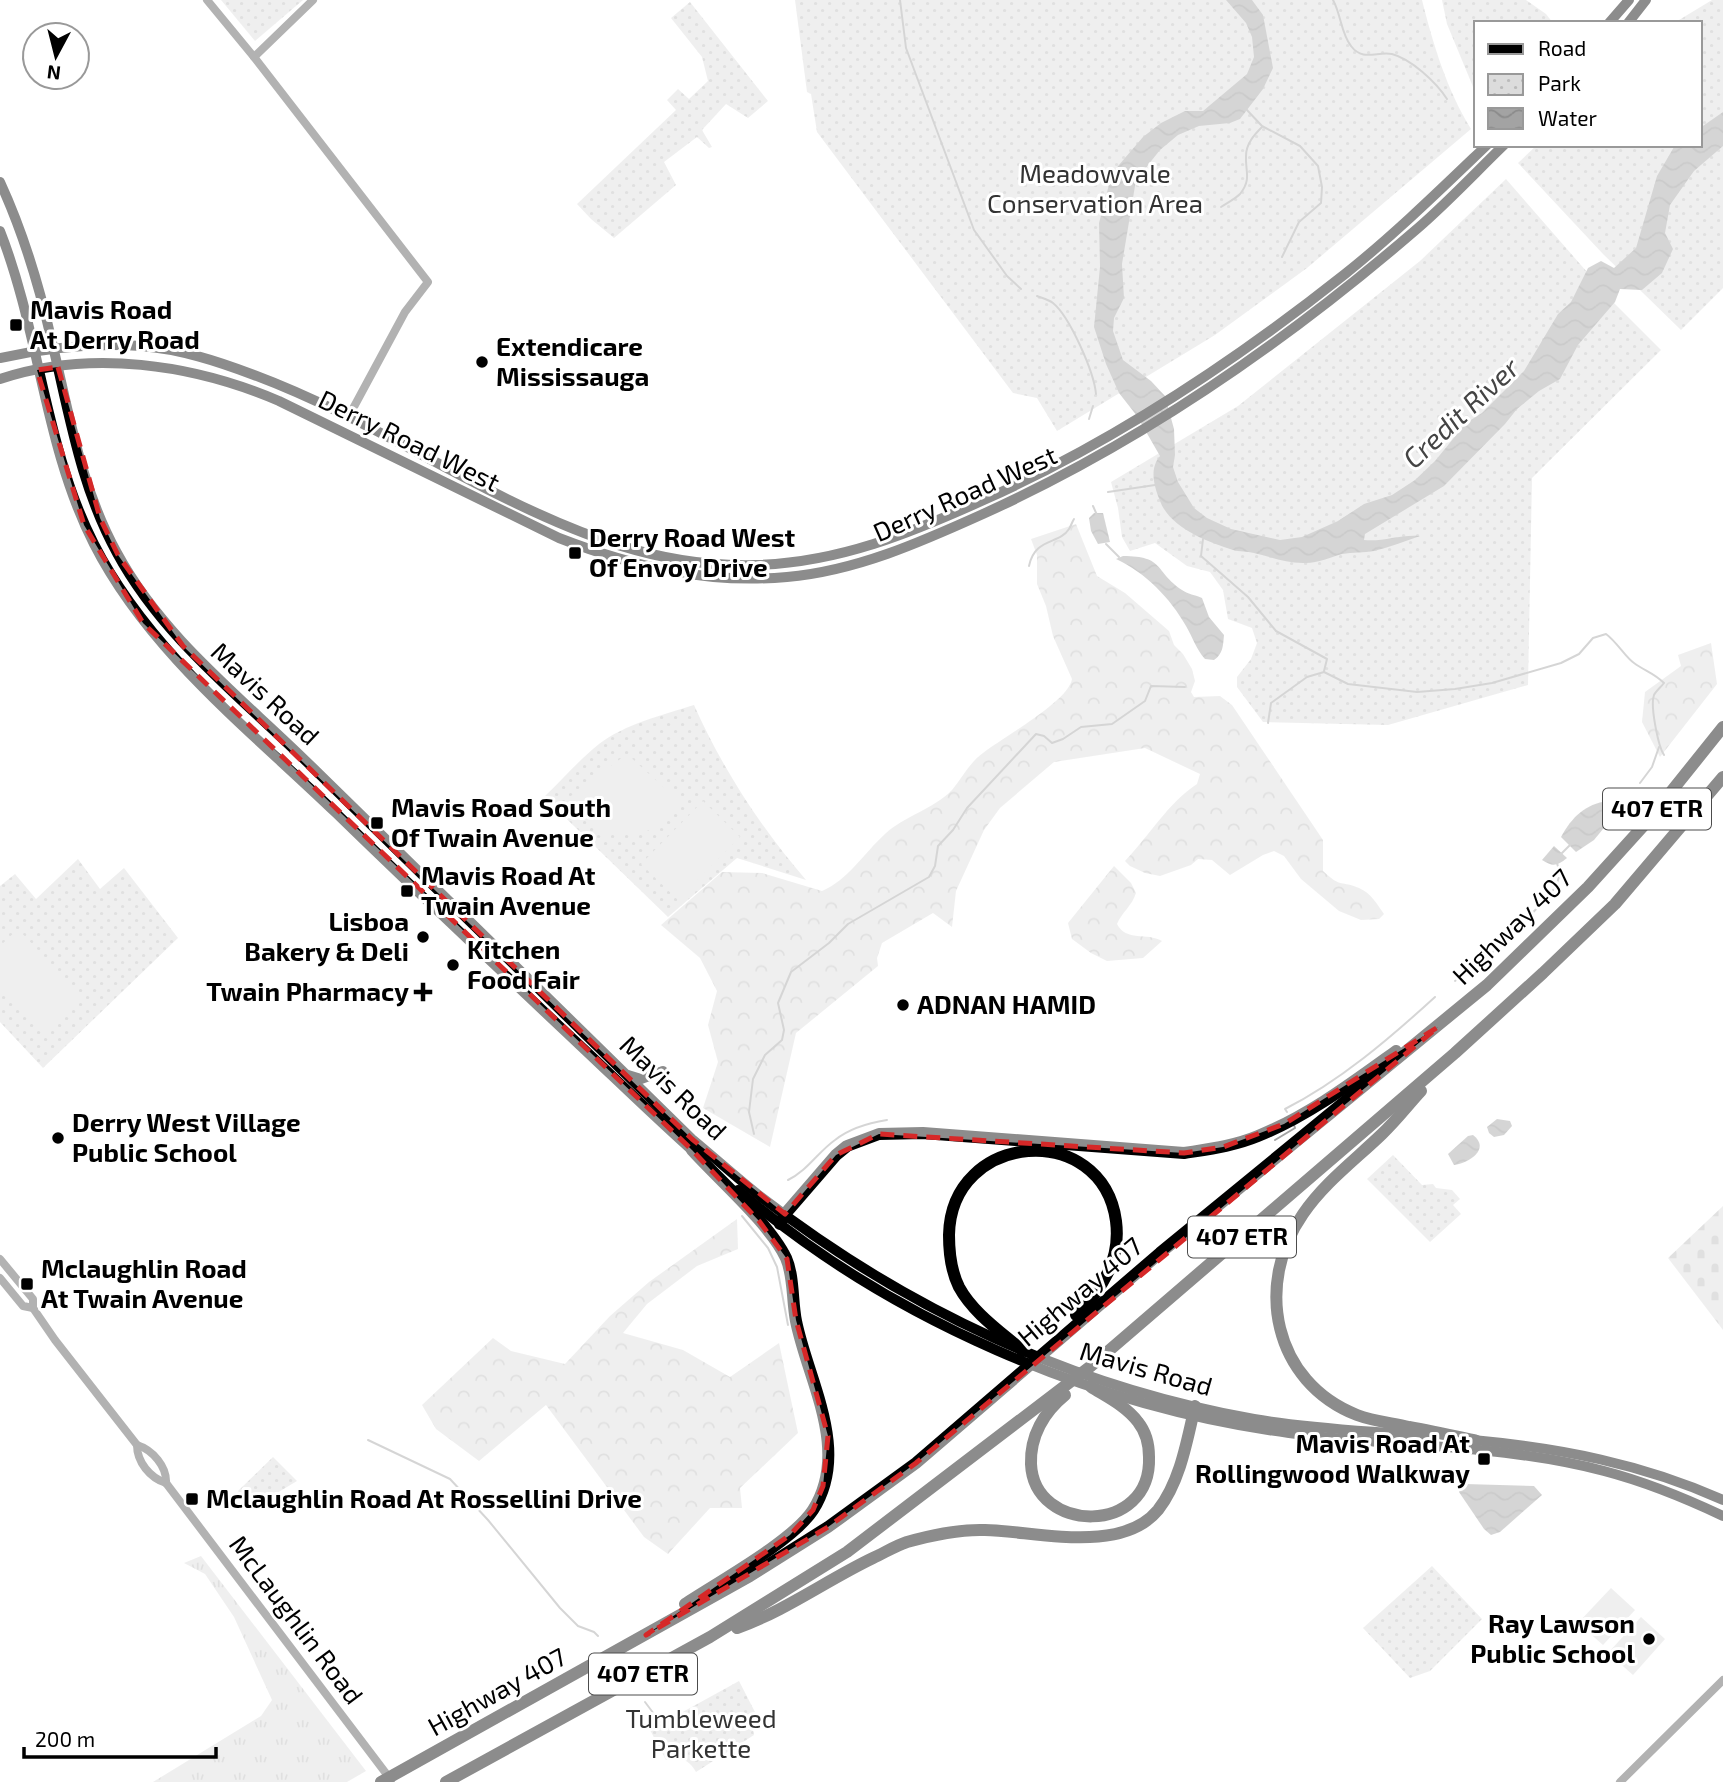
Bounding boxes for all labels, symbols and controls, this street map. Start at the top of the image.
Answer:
north arrow [21,21,91,91]
legend [1474,21,1702,147]
text: Road [1538,35,1586,60]
text: N [46,61,62,86]
text: Park [1538,70,1581,95]
text: Water [1538,105,1597,130]
park label: Meadowvale Conservation Area [987,157,1203,218]
place label: Mavis Road At Derry Road [30,293,200,355]
marker: Mavis Road At Derry Road [8,317,24,333]
place label: Extendicare Mississauga [496,330,649,391]
water label: Credit River [1395,349,1526,475]
marker: Extendicare Mississauga [474,354,490,370]
street label: Derry Road West [314,382,505,497]
street label: Derry Road West [868,438,1061,547]
place label: Derry Road West Of Envoy Drive [589,521,796,583]
marker: Derry Road West Of Envoy Drive [567,545,583,561]
street label: Mavis Road [206,635,326,751]
road number: 407 ETR [1603,788,1711,830]
place label: Mavis Road South Of Twain Avenue [391,791,611,852]
marker: Mavis Road South Of Twain Avenue [369,815,385,831]
place label: Mavis Road At Twain Avenue [421,859,596,920]
street label: Highway 407 [1445,862,1577,990]
marker: Mavis Road At Twain Avenue [399,883,415,899]
place label: Lisboa Bakery & Deli [244,905,409,967]
marker: Lisboa Bakery & Deli [415,929,431,945]
place label: Kitchen Food Fair [467,933,580,994]
marker: Kitchen Food Fair [445,957,461,973]
place label: Twain Pharmacy [206,975,409,1007]
marker: Twain Pharmacy [415,984,431,1000]
place label: ADNAN HAMID [917,988,1096,1019]
marker: ADNAN HAMID [895,997,911,1013]
street label: Mavis Road [614,1028,734,1145]
place label: Derry West Village Public School [72,1106,301,1167]
marker: Derry West Village Public School [50,1130,66,1146]
road number: 407 ETR [1188,1217,1296,1258]
street label: Highway 407 [1010,1230,1148,1352]
place label: Mclaughlin Road At Twain Avenue [41,1252,247,1313]
marker: Mclaughlin Road At Twain Avenue [19,1276,35,1292]
street label: Mavis Road [1077,1334,1216,1401]
place label: Mavis Road At Rollingwood Walkway [1195,1427,1470,1489]
marker: Mavis Road At Rollingwood Walkway [1476,1451,1492,1467]
place label: Mclaughlin Road At Rossellini Drive [206,1482,642,1513]
marker: Mclaughlin Road At Rossellini Drive [184,1491,200,1507]
street label: McLaughlin Road [224,1529,371,1709]
place label: Ray Lawson Public School [1470,1607,1635,1668]
marker: Ray Lawson Public School [1641,1631,1657,1647]
street label: Highway 407 [422,1640,571,1741]
road number: 407 ETR [589,1654,697,1694]
park label: Tumbleweed Parkette [625,1702,777,1763]
scale bar [24,1716,217,1760]
text: 200 m [35,1726,95,1751]

